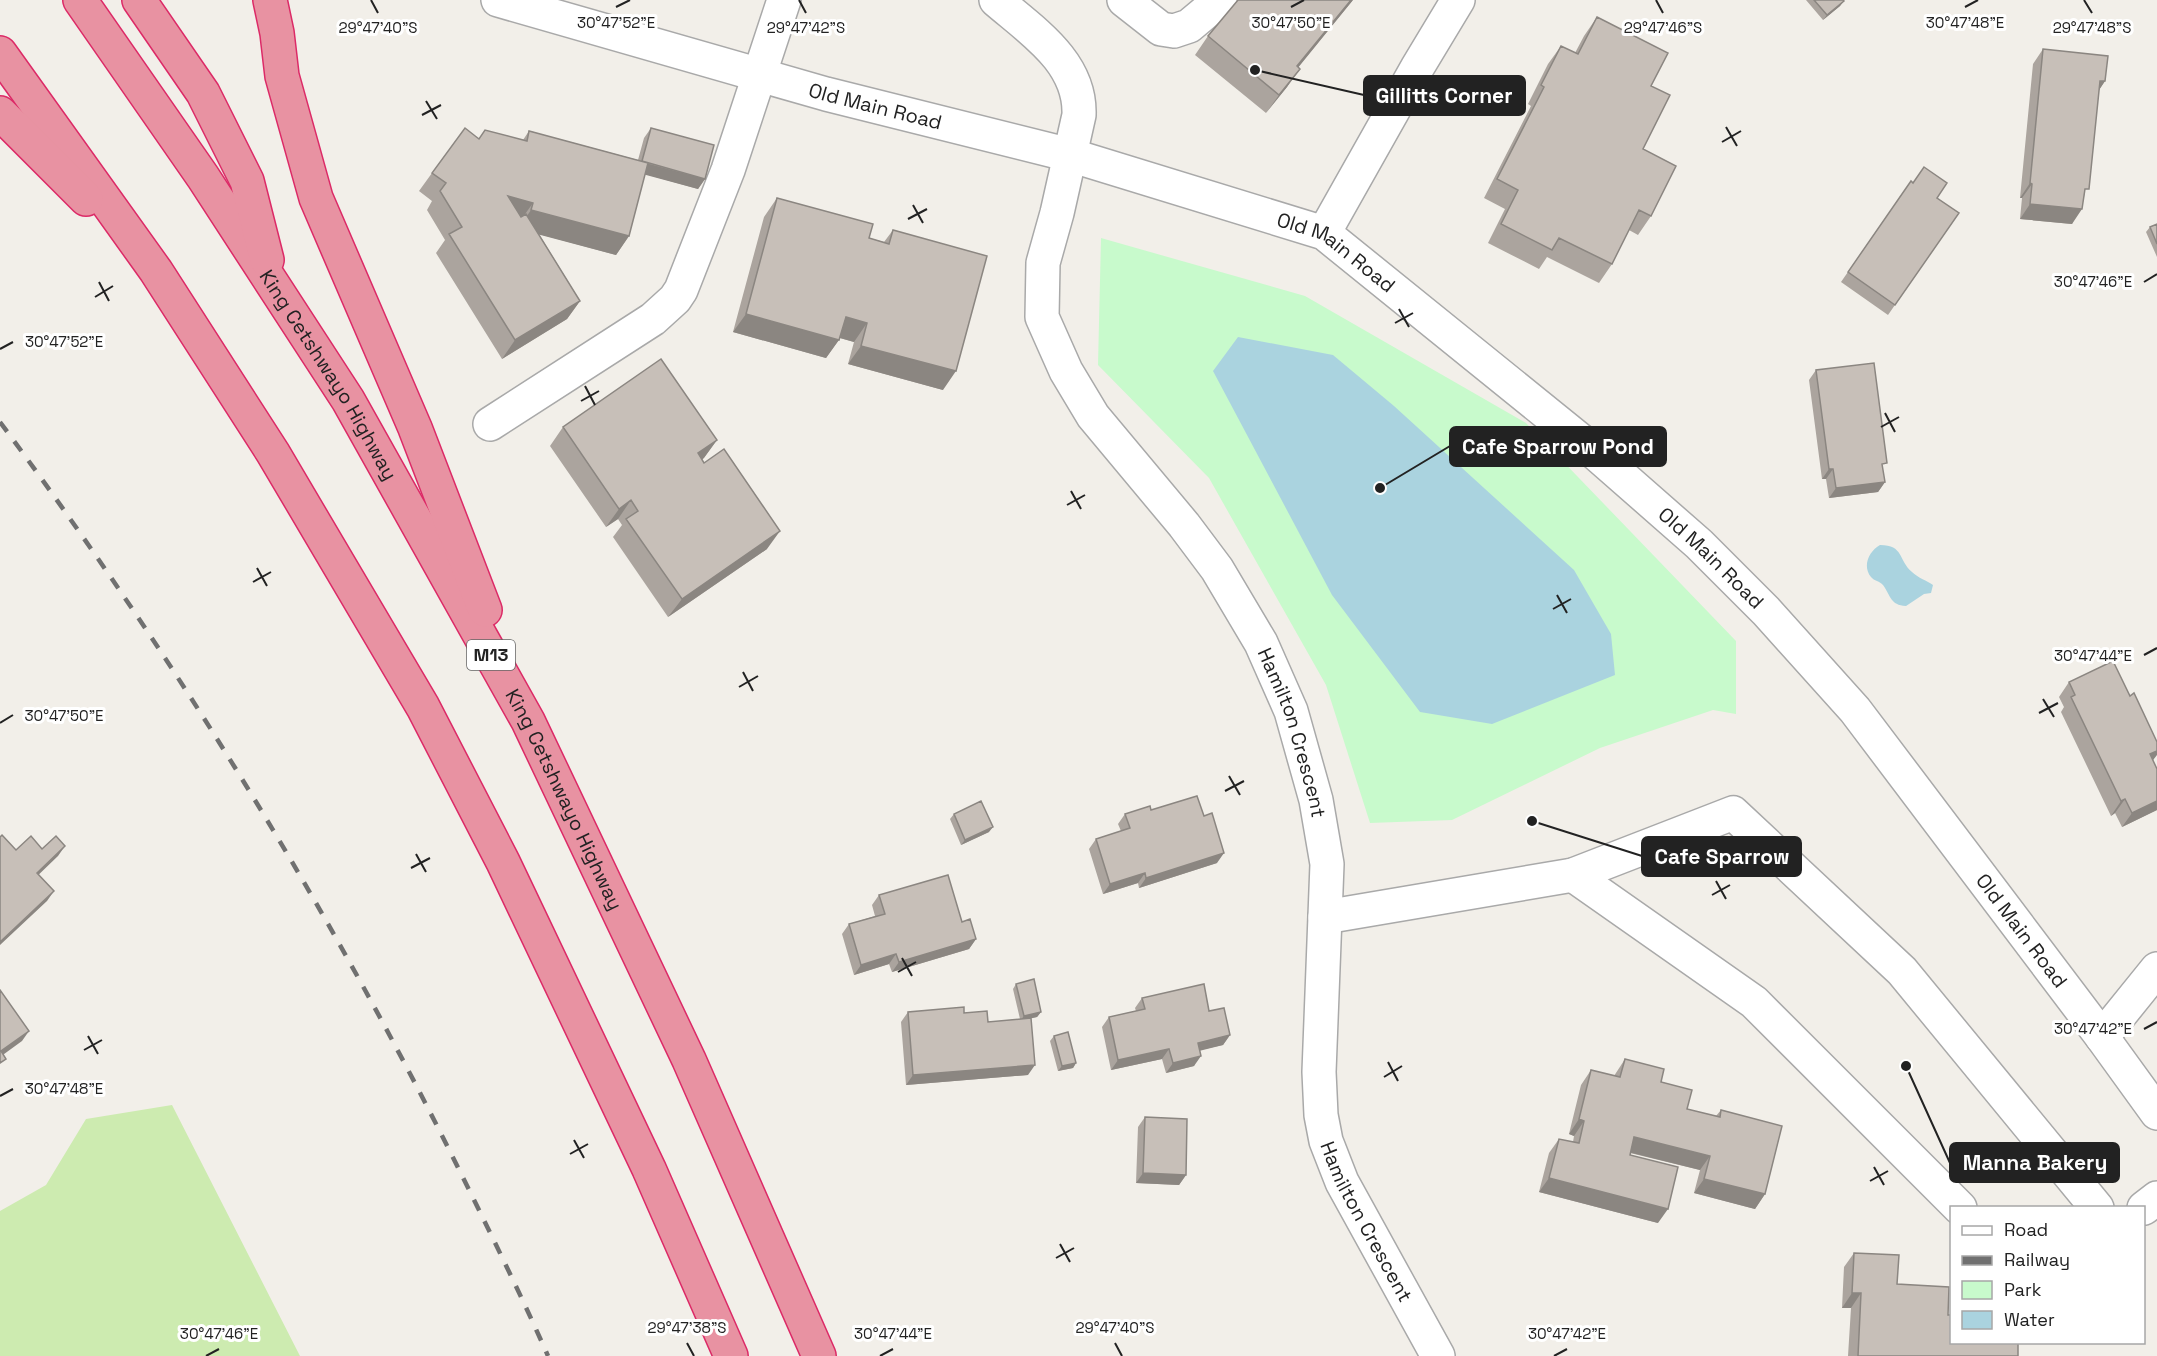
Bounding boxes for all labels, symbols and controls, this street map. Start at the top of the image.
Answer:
text: 30°47'52"E [577,13,655,32]
text: 30°47'50"E [1252,13,1330,32]
text: 30°47'48"E [1926,13,2004,32]
text: 29°47'40"S [339,18,417,37]
text: 29°47'42"S [767,18,845,37]
text: 29°47'46"S [1624,18,1702,37]
text: 29°47'48"S [2053,18,2131,37]
callout: Gillitts Corner [1364,76,1525,115]
street label: Old Main Road [806,77,945,135]
text: Gillitts Corner [1375,82,1513,109]
street label: Old Main Road [1274,206,1401,298]
street label: King Cetshwayo Highway [254,265,403,485]
text: 30°47'46"E [2054,272,2132,291]
text: 30°47'52"E [25,332,103,351]
callout: Cafe Sparrow Pond [1450,427,1666,466]
text: Cafe Sparrow Pond [1462,433,1654,460]
street label: Old Main Road [1653,501,1769,614]
road number: M13 [467,640,515,670]
street label: Hamilton Crescent [1252,644,1332,819]
text: 30°47'44"E [2054,646,2132,665]
street label: King Cetshwayo Highway [500,684,629,914]
text: 30°47'50"E [25,706,103,725]
callout: Cafe Sparrow [1642,837,1801,876]
text: Cafe Sparrow [1655,843,1789,870]
street label: Old Main Road [1970,868,2073,993]
text: 30°47'42"E [2054,1019,2132,1038]
text: 30°47'48"E [25,1079,103,1098]
street label: Hamilton Crescent [1314,1137,1419,1306]
callout: Manna Bakery [1950,1143,2119,1182]
text: Manna Bakery [1963,1149,2107,1176]
legend [1950,1206,2145,1344]
text: Road [2004,1218,2048,1241]
text: Railway [2004,1248,2070,1271]
text: Park [2004,1278,2042,1301]
text: Water [2004,1308,2055,1331]
text: 29°47'38"S [648,1318,727,1337]
text: 29°47'40"S [1076,1318,1154,1337]
text: 30°47'46"E [180,1324,258,1343]
text: 30°47'44"E [854,1324,932,1343]
text: 30°47'42"E [1528,1324,1606,1343]

